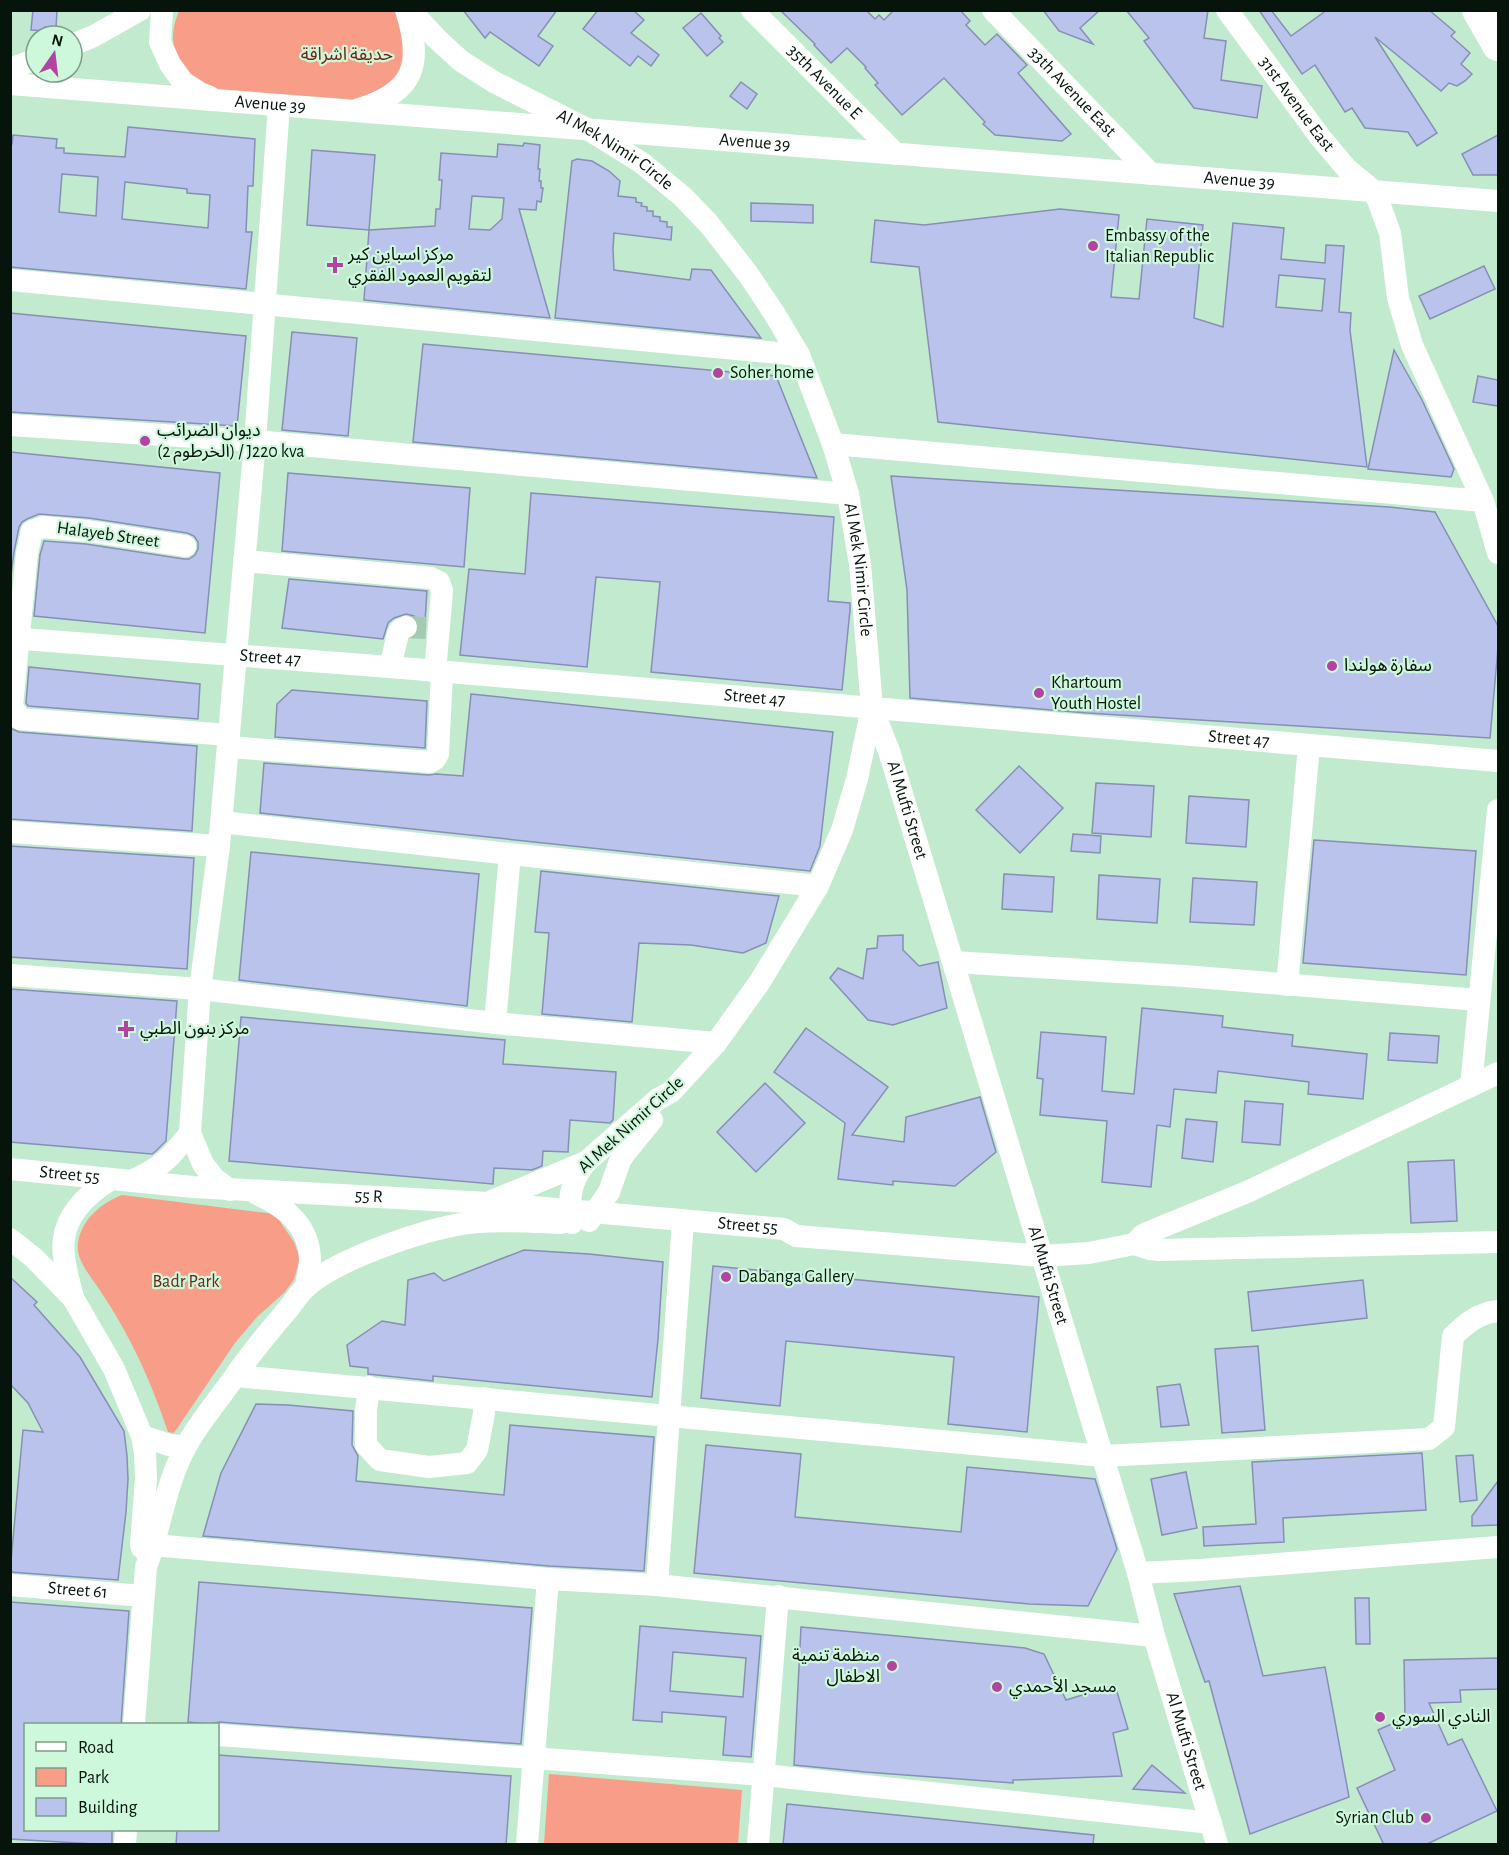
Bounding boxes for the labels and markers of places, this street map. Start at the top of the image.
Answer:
place label: Embassy of the Italian Republic [1105,227,1214,266]
marker: Embassy of the Italian Republic [1086,239,1100,253]
place label: مركز اسباين كير لتقويم العمود الفقري [347,246,492,288]
marker: مركز اسباين كير لتقويم العمود الفقري [326,256,344,274]
place label: Soher home [730,364,814,382]
marker: Soher home [711,366,725,380]
place label: ديوان الضرائب (الخرطوم 2) / J220 kva [157,422,305,465]
marker: ديوان الضرائب (الخرطوم 2) / J220 kva [138,434,152,448]
place label: سفارة هولندا [1344,657,1432,676]
marker: سفارة هولندا [1325,659,1339,673]
place label: Khartoum Youth Hostel [1051,674,1141,713]
marker: Khartoum Youth Hostel [1032,686,1046,700]
marker: مركز بنون الطبي [117,1020,135,1038]
place label: مركز بنون الطبي [140,1020,249,1041]
place label: Dabanga Gallery [738,1268,855,1286]
marker: Dabanga Gallery [719,1270,733,1284]
place label: منظمة تنمية الاطفال [792,1647,880,1687]
marker: منظمة تنمية الاطفال [885,1659,899,1673]
place label: مسجد الأحمدي [1009,1676,1117,1699]
marker: مسجد الأحمدي [990,1680,1004,1694]
place label: النادي السوري [1392,1708,1491,1729]
marker: النادي السوري [1373,1710,1387,1724]
place label: Syrian Club [1335,1809,1414,1827]
marker: Syrian Club [1419,1811,1433,1825]

